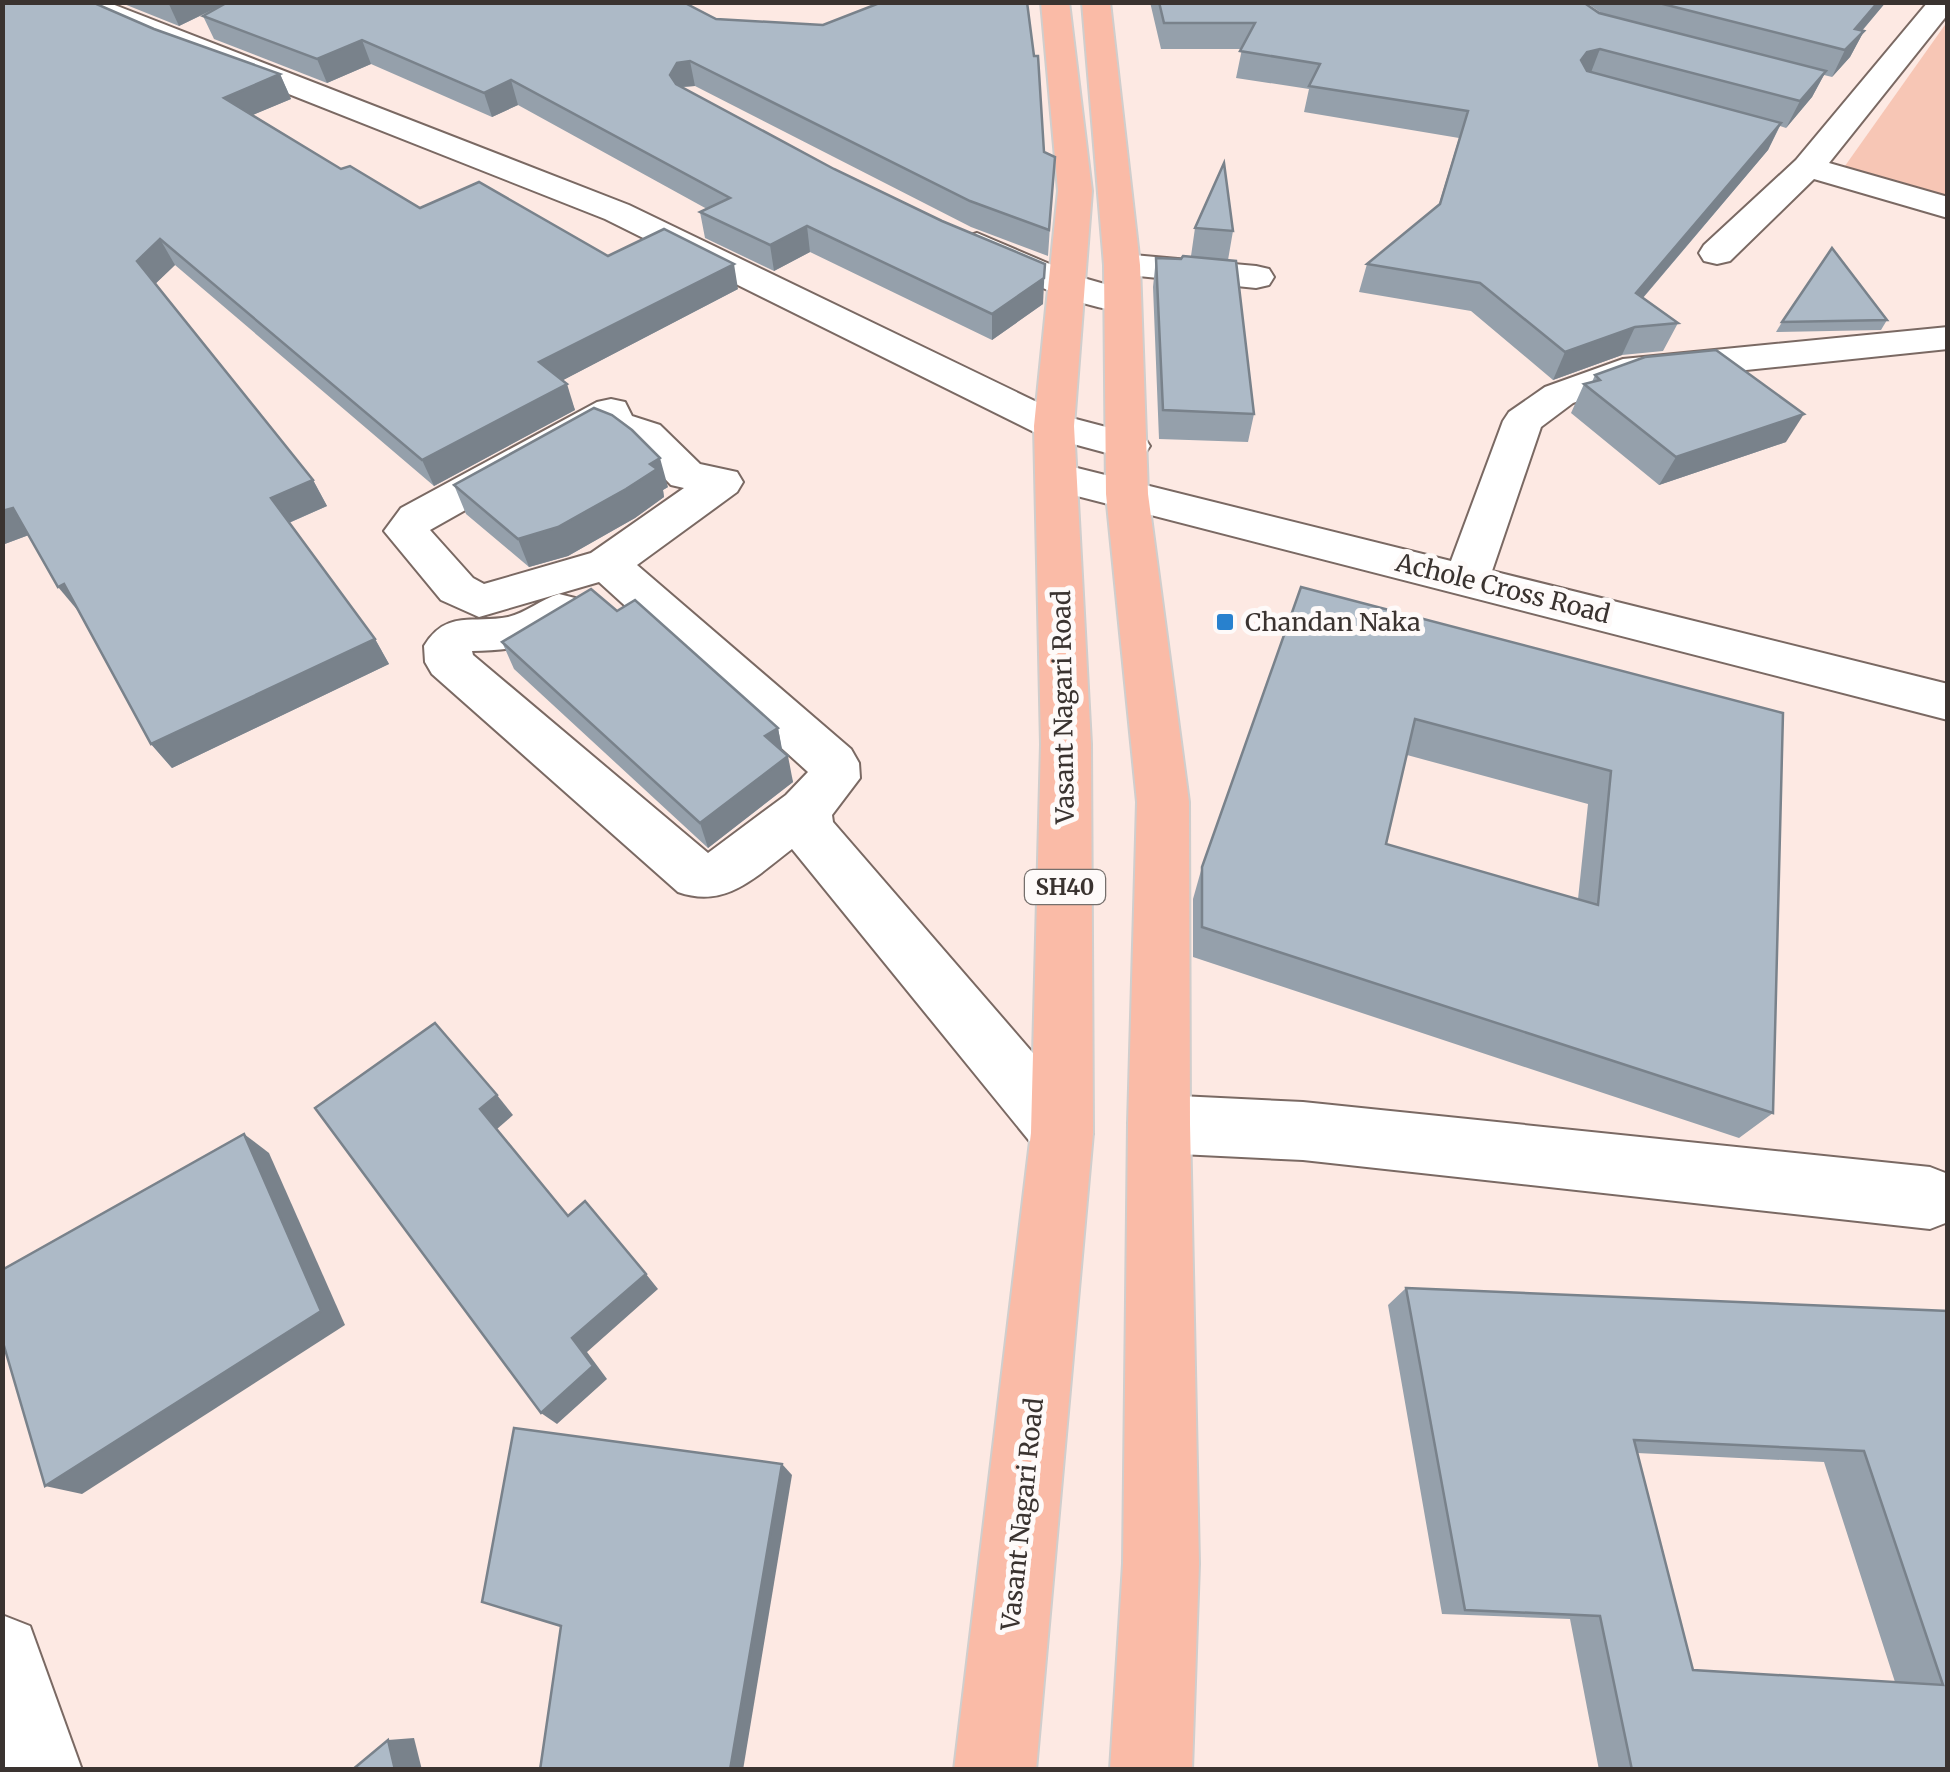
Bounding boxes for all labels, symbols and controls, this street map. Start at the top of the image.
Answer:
street label: Achole Cross Road [1392,546,1613,630]
street label: Vasant Nagari Road [1045,590,1081,825]
place label: Chandan Naka [1245,606,1421,638]
marker: Chandan Naka [1214,611,1236,633]
road number: SH40 [1025,870,1105,904]
street label: Vasant Nagari Road [994,1396,1050,1633]

